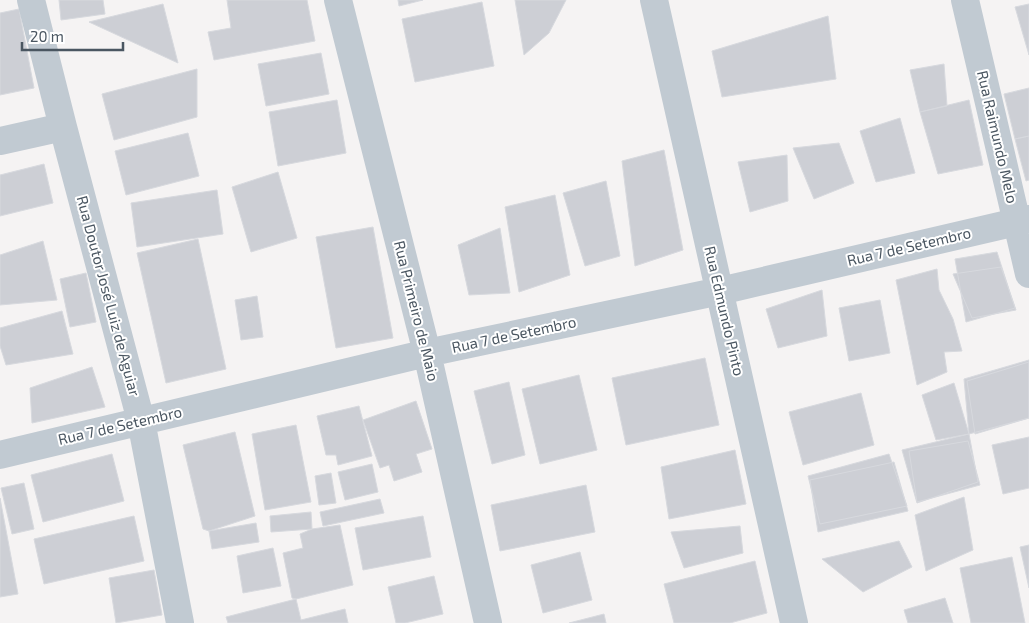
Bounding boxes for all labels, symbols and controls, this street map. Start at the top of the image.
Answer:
scale bar [22,20,124,52]
text: 20 m [30,27,64,45]
street label: Rua Raimundo Melo [974,69,1022,205]
street label: Rua Doutor José Luiz de Aguiar [73,193,144,398]
street label: Rua 7 de Setembro [845,223,973,269]
street label: Rua Primeiro de Maio [391,239,443,383]
street label: Rua Edmundo Pinto [701,244,749,377]
street label: Rua 7 de Setembro [450,312,578,356]
street label: Rua 7 de Setembro [56,402,184,448]

